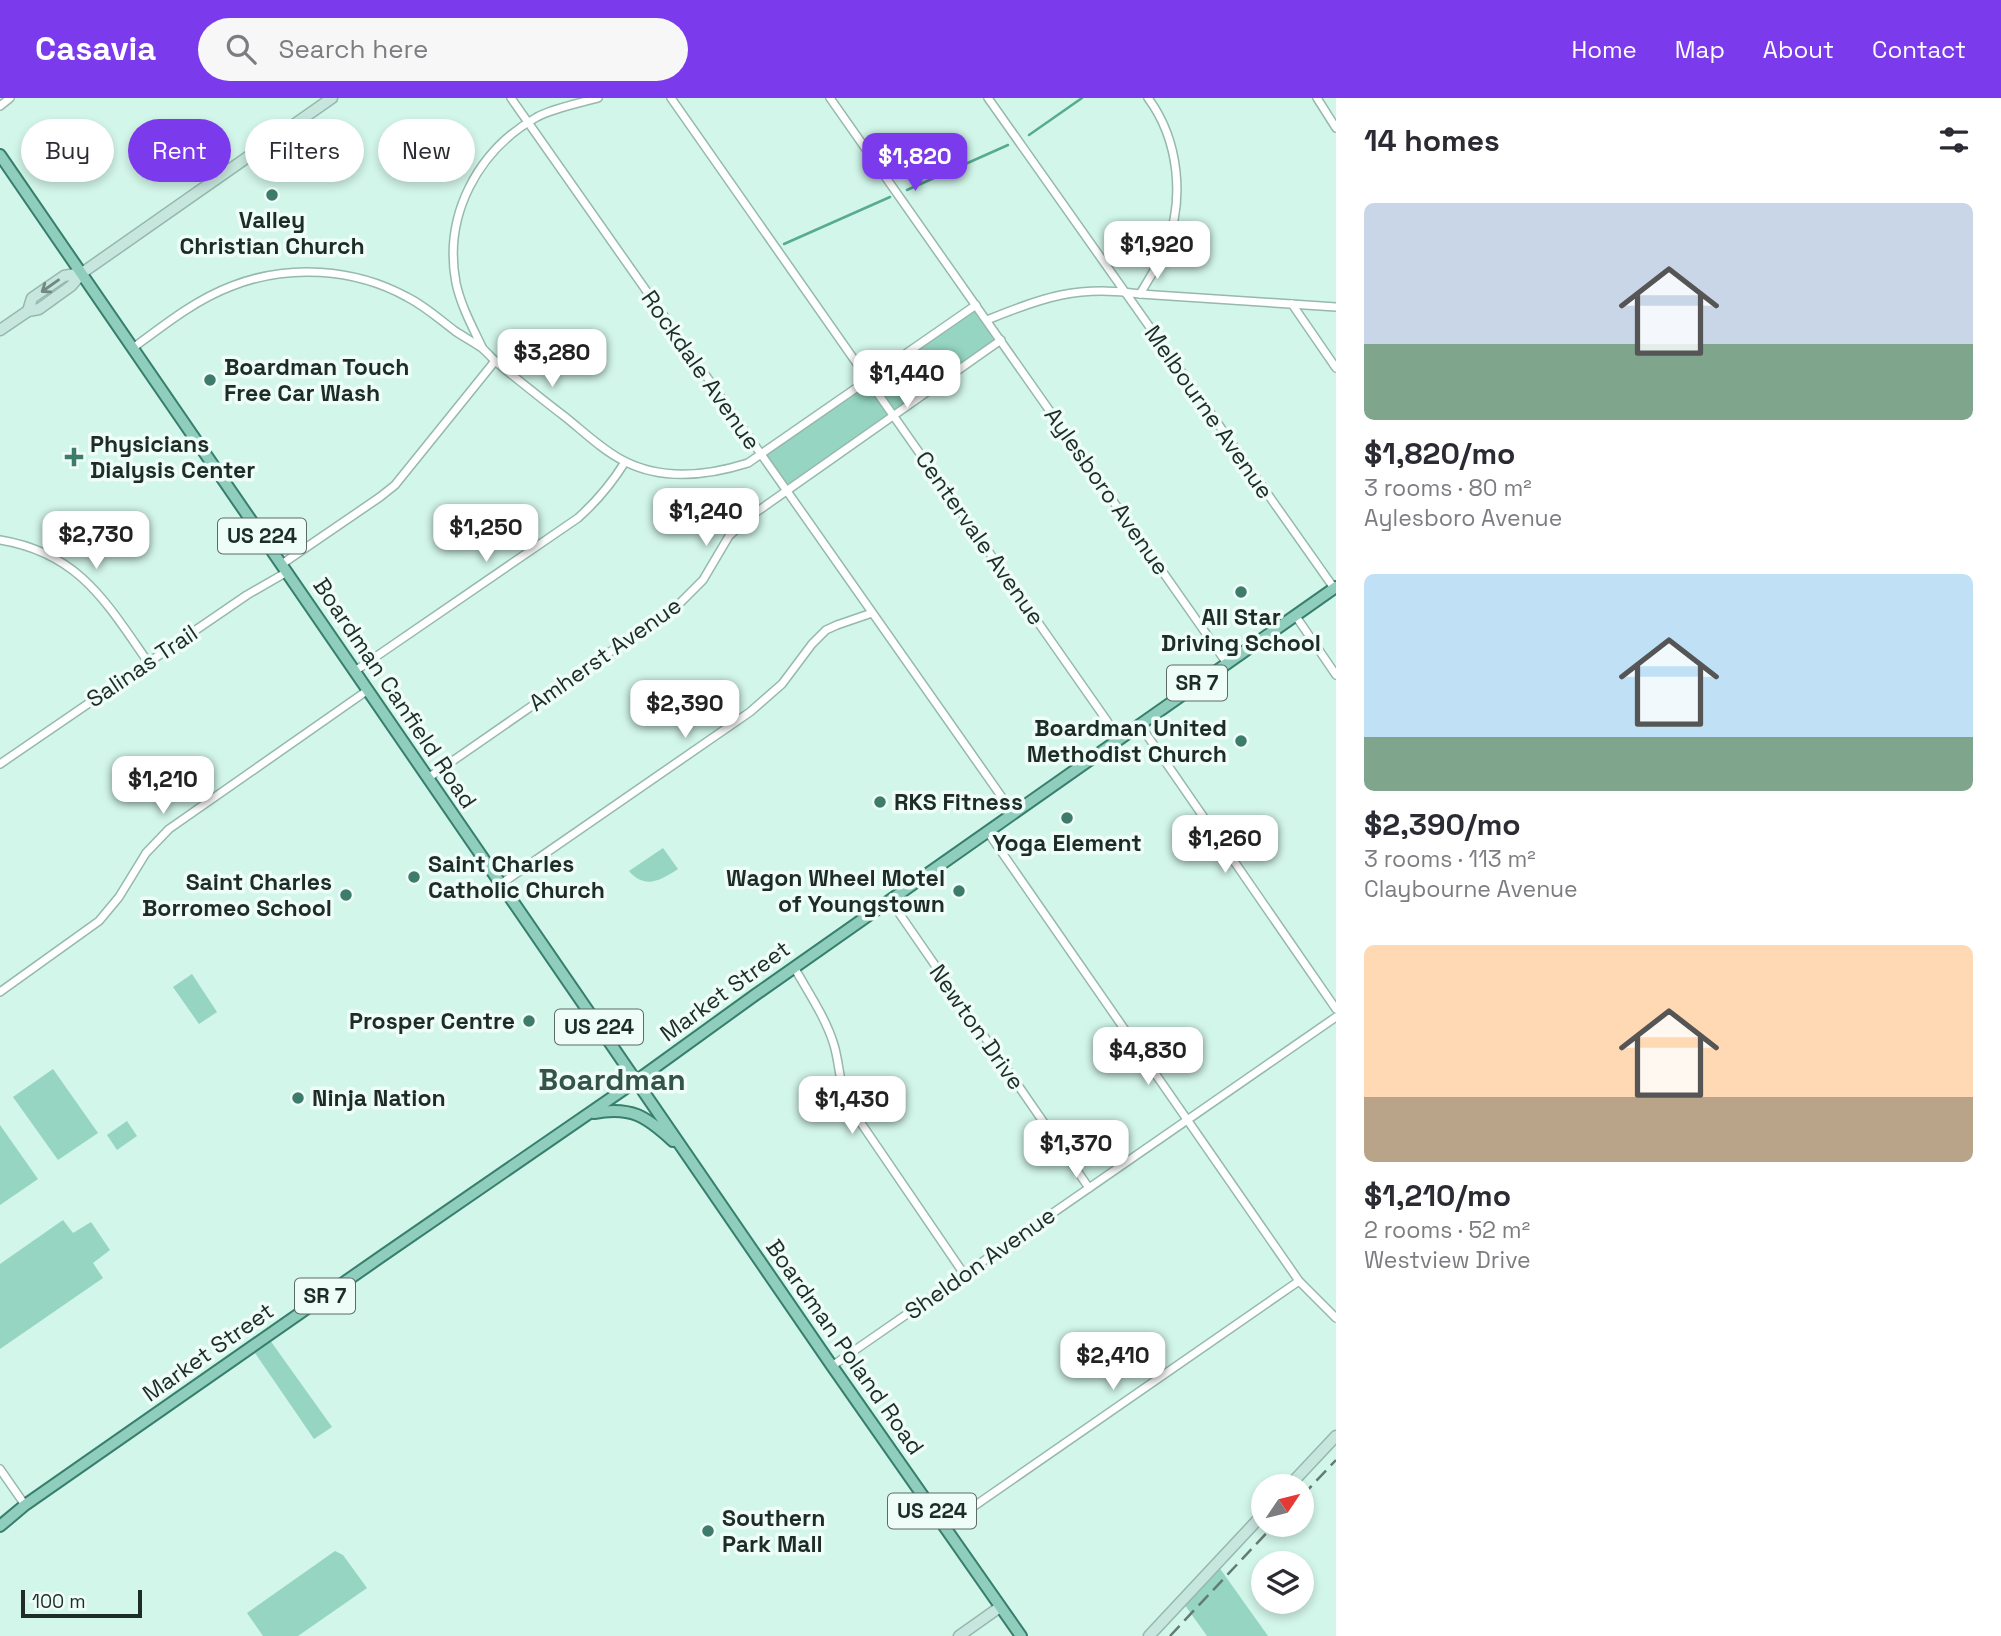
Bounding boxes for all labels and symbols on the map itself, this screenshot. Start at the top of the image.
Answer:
pin: $1,820 [858,134,972,193]
marker: Valley Christian Church [264,187,280,203]
place label: Valley Christian Church [179,205,365,261]
pin: $1,920 [1100,222,1214,281]
one-way arrow [41,279,60,293]
street label: Rockdale Avenue [635,284,767,456]
street label: Melbourne Avenue [1138,319,1280,505]
pin: $3,280 [495,330,609,389]
pin: $1,440 [850,350,964,410]
place label: Boardman Touch Free Car Wash [224,352,410,408]
marker: Boardman Touch Free Car Wash [202,372,218,388]
street label: Aylesboro Avenue [1038,401,1176,581]
place label: Physicians Dialysis Center [90,429,255,485]
street label: Centervale Avenue [909,445,1051,631]
marker: Physicians Dialysis Center [64,447,84,467]
pin: $1,240 [649,489,763,548]
pin: $1,250 [429,504,543,564]
pin: $2,730 [39,512,153,571]
road number: US 224 [218,518,306,554]
street label: Boardman Canfield Road [306,572,484,814]
marker: All Star Driving School [1233,584,1249,600]
street label: Amherst Avenue [523,590,687,718]
place label: All Star Driving School [1161,602,1321,658]
street label: Salinas Trail [81,618,203,714]
road number: SR 7 [1167,666,1227,700]
pin: $2,390 [628,680,742,740]
place label: Boardman United Methodist Church [1027,713,1227,769]
marker: Boardman United Methodist Church [1233,733,1249,749]
pin: $1,210 [106,756,220,816]
place label: RKS Fitness [894,787,1023,817]
marker: RKS Fitness [872,794,888,810]
marker: Yoga Element [1059,810,1075,826]
pin: $1,260 [1168,816,1282,875]
place label: Yoga Element [992,828,1142,858]
place label: Saint Charles Catholic Church [428,849,605,905]
place label: Wagon Wheel Motel of Youngstown [726,863,945,919]
place label: Saint Charles Borromeo School [142,867,332,923]
marker: Saint Charles Catholic Church [406,869,422,885]
marker: Wagon Wheel Motel of Youngstown [951,883,967,899]
marker: Saint Charles Borromeo School [338,887,354,903]
street label: Market Street [654,934,796,1048]
street label: Newton Drive [923,958,1031,1096]
place label: Prosper Centre [349,1006,515,1036]
road number: US 224 [555,1010,643,1044]
marker: Prosper Centre [521,1013,537,1029]
pin: $4,830 [1091,1028,1205,1087]
district label: Boardman [538,1060,686,1099]
pin: $1,430 [795,1076,909,1136]
place label: Ninja Nation [312,1083,446,1113]
marker: Ninja Nation [290,1090,306,1106]
pin: $1,370 [1019,1121,1133,1180]
street label: Sheldon Avenue [899,1200,1061,1326]
street label: Boardman Poland Road [759,1233,931,1461]
road number: SR 7 [295,1278,355,1314]
street label: Market Street [137,1296,279,1408]
pin: $2,410 [1056,1332,1170,1392]
north arrow [1251,1474,1314,1536]
road number: US 224 [888,1494,976,1528]
place label: Southern Park Mall [722,1503,825,1559]
marker: Southern Park Mall [700,1523,716,1539]
scale bar [21,1587,142,1619]

